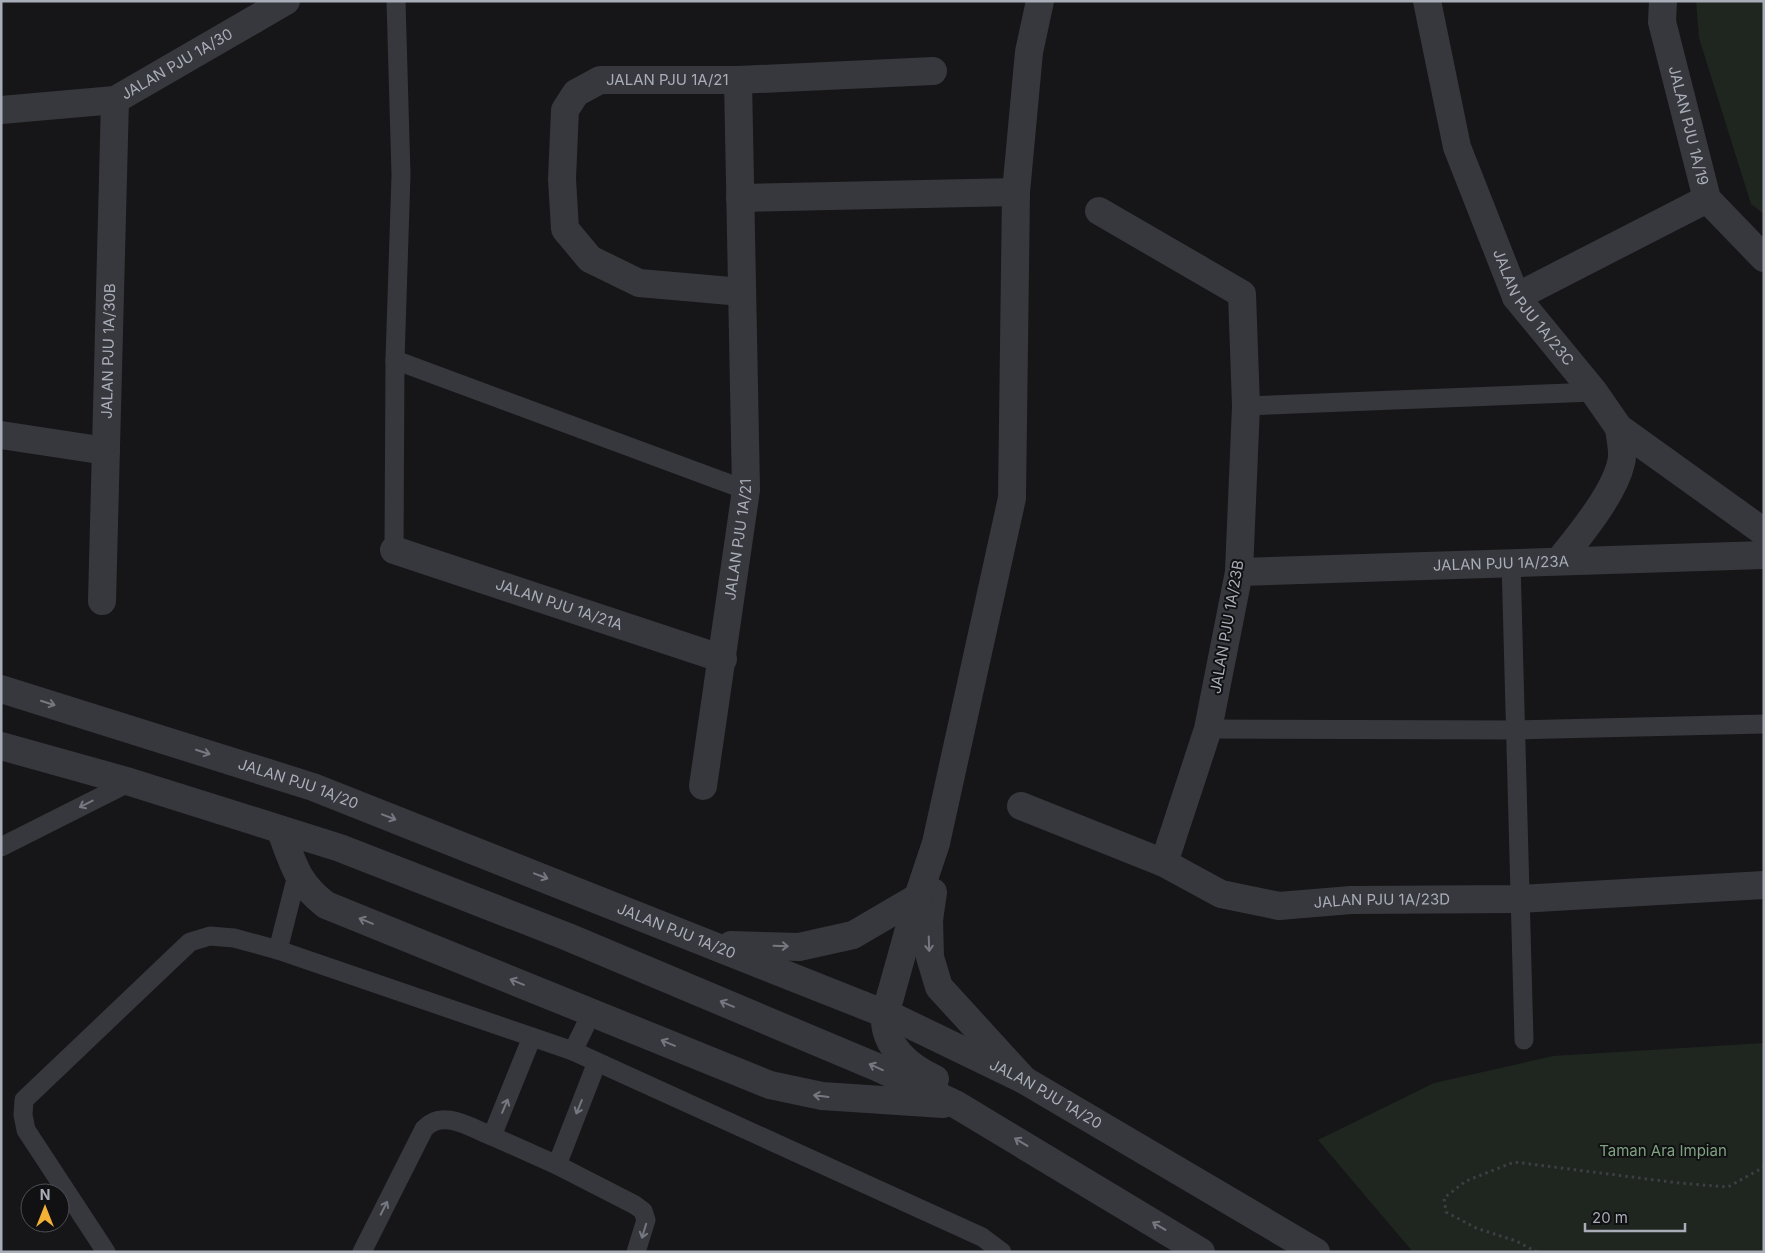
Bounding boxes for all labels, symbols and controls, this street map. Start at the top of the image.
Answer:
street label: JALAN PJU 1A/30 [117,24,236,104]
street label: JALAN PJU 1A/19 [1665,64,1713,187]
street label: JALAN PJU 1A/21 [606,70,729,89]
street label: JALAN PJU 1A/23C [1489,246,1578,369]
street label: JALAN PJU 1A/30B [97,283,119,419]
street label: JALAN PJU 1A/21 [720,479,755,602]
street label: JALAN PJU 1A/23A [1433,551,1569,575]
street label: JALAN PJU 1A/23B [1205,559,1248,695]
street label: JALAN PJU 1A/21A [493,574,625,634]
one-way arrow [39,699,55,708]
one-way arrow [194,748,210,757]
street label: JALAN PJU 1A/20 [236,754,361,813]
one-way arrow [79,800,94,809]
one-way arrow [381,812,396,822]
one-way arrow [532,872,548,881]
street label: JALAN PJU 1A/23D [1313,889,1450,912]
street label: JALAN PJU 1A/20 [615,899,739,963]
one-way arrow [359,916,374,925]
one-way arrow [925,936,934,952]
one-way arrow [773,942,789,951]
one-way arrow [510,976,525,985]
one-way arrow [720,999,735,1009]
one-way arrow [661,1038,676,1047]
street label: JALAN PJU 1A/20 [987,1055,1105,1133]
one-way arrow [869,1062,884,1072]
one-way arrow [813,1091,829,1101]
one-way arrow [502,1098,511,1113]
one-way arrow [574,1100,583,1115]
one-way arrow [1014,1137,1028,1147]
park label: Taman Ara Impian [1599,1141,1727,1160]
north arrow [20,1183,70,1233]
text: N [40,1186,50,1203]
scale bar [1585,1200,1685,1232]
one-way arrow [380,1201,389,1216]
text: 20 m [1592,1208,1628,1227]
one-way arrow [1153,1221,1167,1231]
one-way arrow [638,1223,648,1239]

